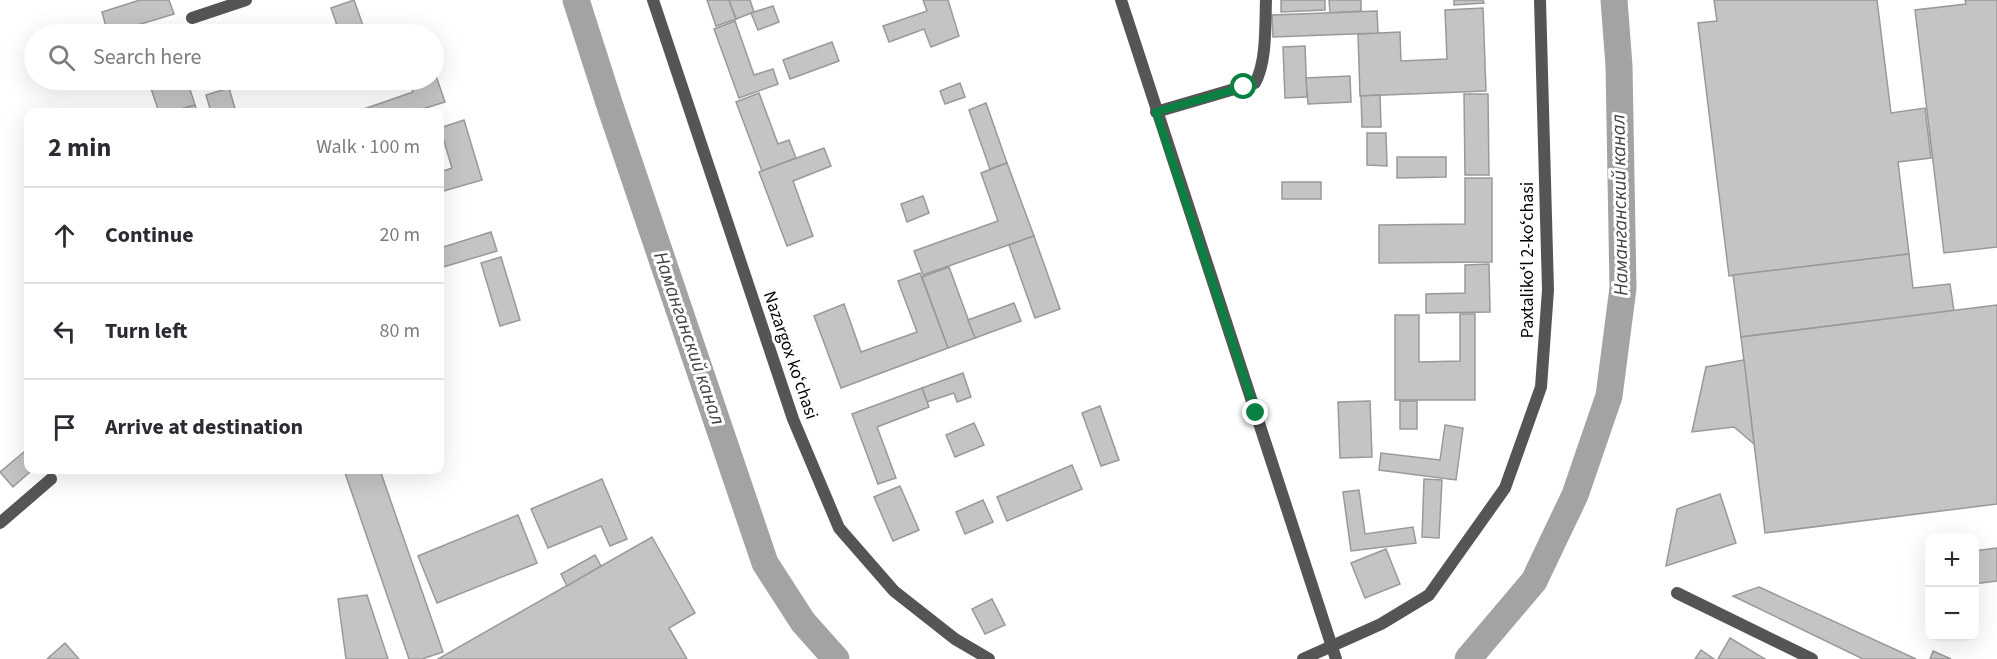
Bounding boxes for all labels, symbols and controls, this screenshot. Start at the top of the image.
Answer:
search box [24,24,444,90]
icon: search [45,41,78,74]
text: Search here [93,41,201,73]
route start [1230,73,1256,99]
water label: Наманганский канал [1604,114,1636,296]
text: 2 min [48,129,111,166]
text: Walk · 100 m [316,133,420,161]
street label: Paxtalikoʻl 2-koʻchasi [1515,182,1540,338]
icon: ahead [48,219,81,252]
text: Continue [105,219,194,251]
text: 20 m [380,221,420,249]
water label: Наманганский канал [646,248,732,429]
street label: Nazargox koʻchasi [757,288,824,423]
icon: left [48,315,81,348]
text: Turn left [105,315,187,347]
text: 80 m [380,317,420,345]
route end [1242,399,1268,425]
icon: arrive [48,411,81,444]
text: Arrive at destination [105,411,303,443]
map controls [1925,533,1979,641]
button: + [1925,533,1979,587]
button: − [1925,587,1979,641]

